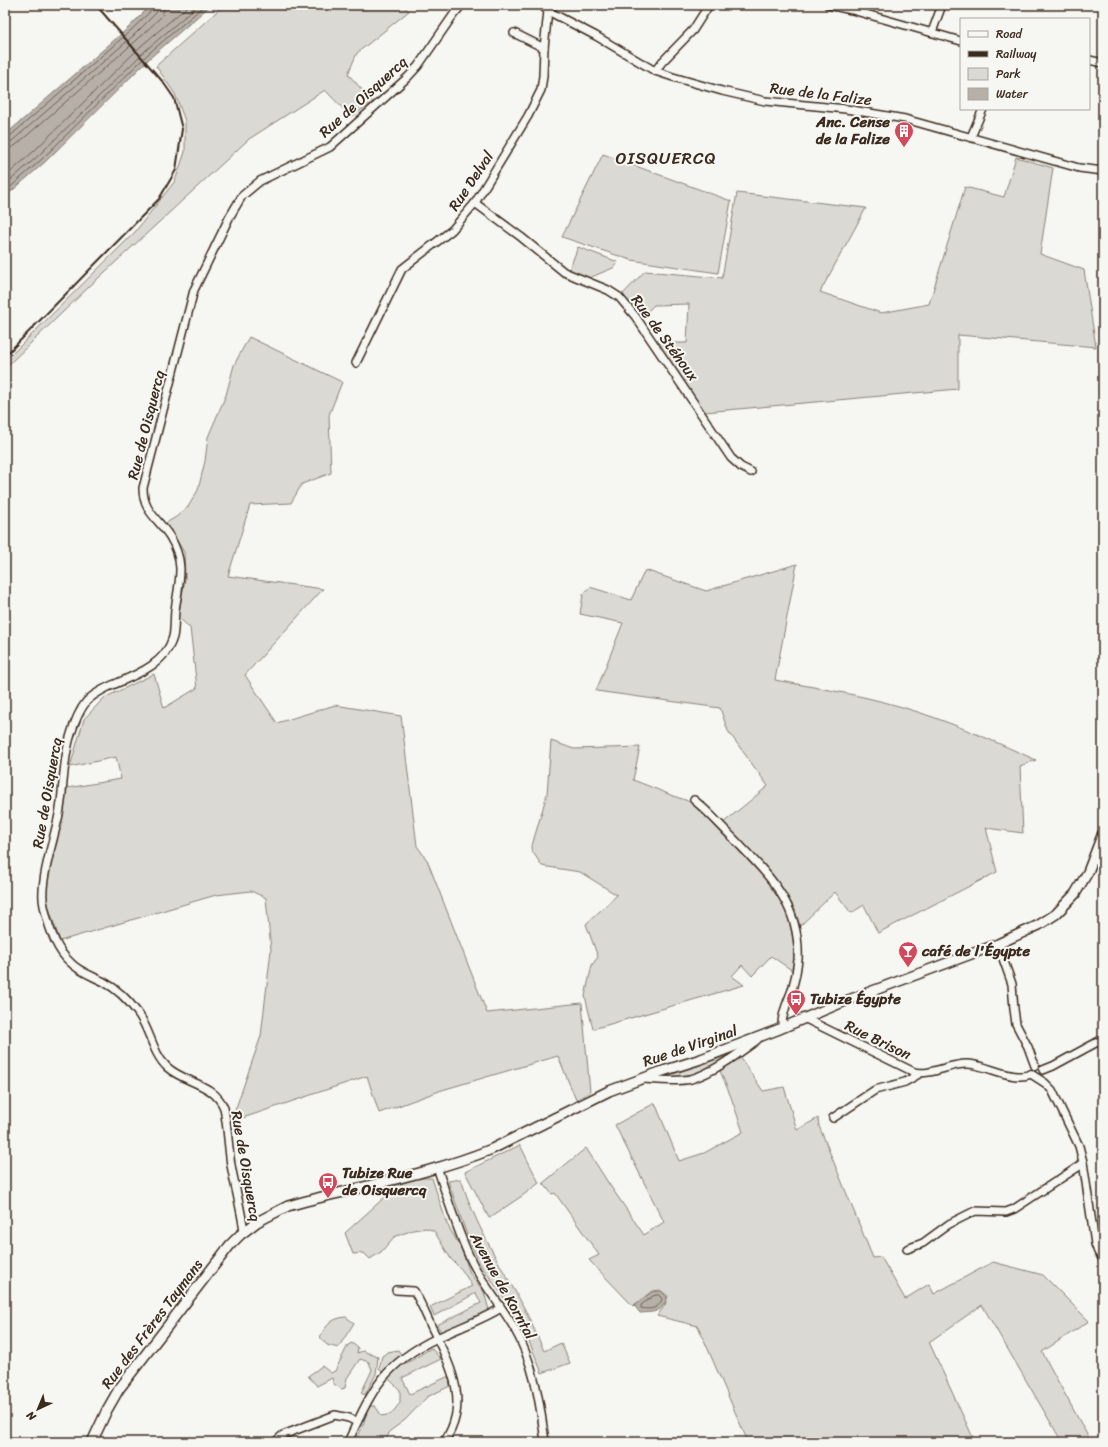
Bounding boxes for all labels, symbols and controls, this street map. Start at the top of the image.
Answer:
legend [960,18,1090,110]
text: Road [996,23,1023,45]
text: Railway [996,43,1037,65]
street label: Rue de Oisquercq [313,49,414,144]
text: Park [996,63,1021,85]
street label: Rue de la Falize [769,75,874,113]
text: Water [996,83,1029,105]
place label: Anc. Cense de la Falize [815,109,890,152]
building icon: Anc. Cense de la Falize [893,120,915,148]
district label: OISQUERCQ [615,143,717,173]
street label: Rue Delval [441,145,501,216]
street label: Rue de Stéhoux [624,289,706,387]
street label: Rue de Oisquercq [120,367,172,483]
street label: Rue de Oisquercq [24,735,70,850]
place label: café de l'Égypte [921,938,1031,964]
bar icon: café de l'Égypte [897,940,919,968]
place label: Tubize Égypte [810,986,901,1012]
bus stop icon: Tubize Égypte [785,988,807,1016]
street label: Rue Brison [840,1013,916,1067]
street label: Rue de Virginal [639,1017,742,1074]
street label: Rue de Oisquercq [223,1109,269,1224]
place label: Tubize Rue de Oisquercq [342,1160,427,1203]
bus stop icon: Tubize Rue de Oisquercq [317,1171,339,1199]
street label: Avenue de Korntal [462,1227,544,1345]
street label: Rue des Frères Taymans [94,1253,210,1394]
north arrow [18,1389,58,1429]
text: N [22,1406,41,1426]

